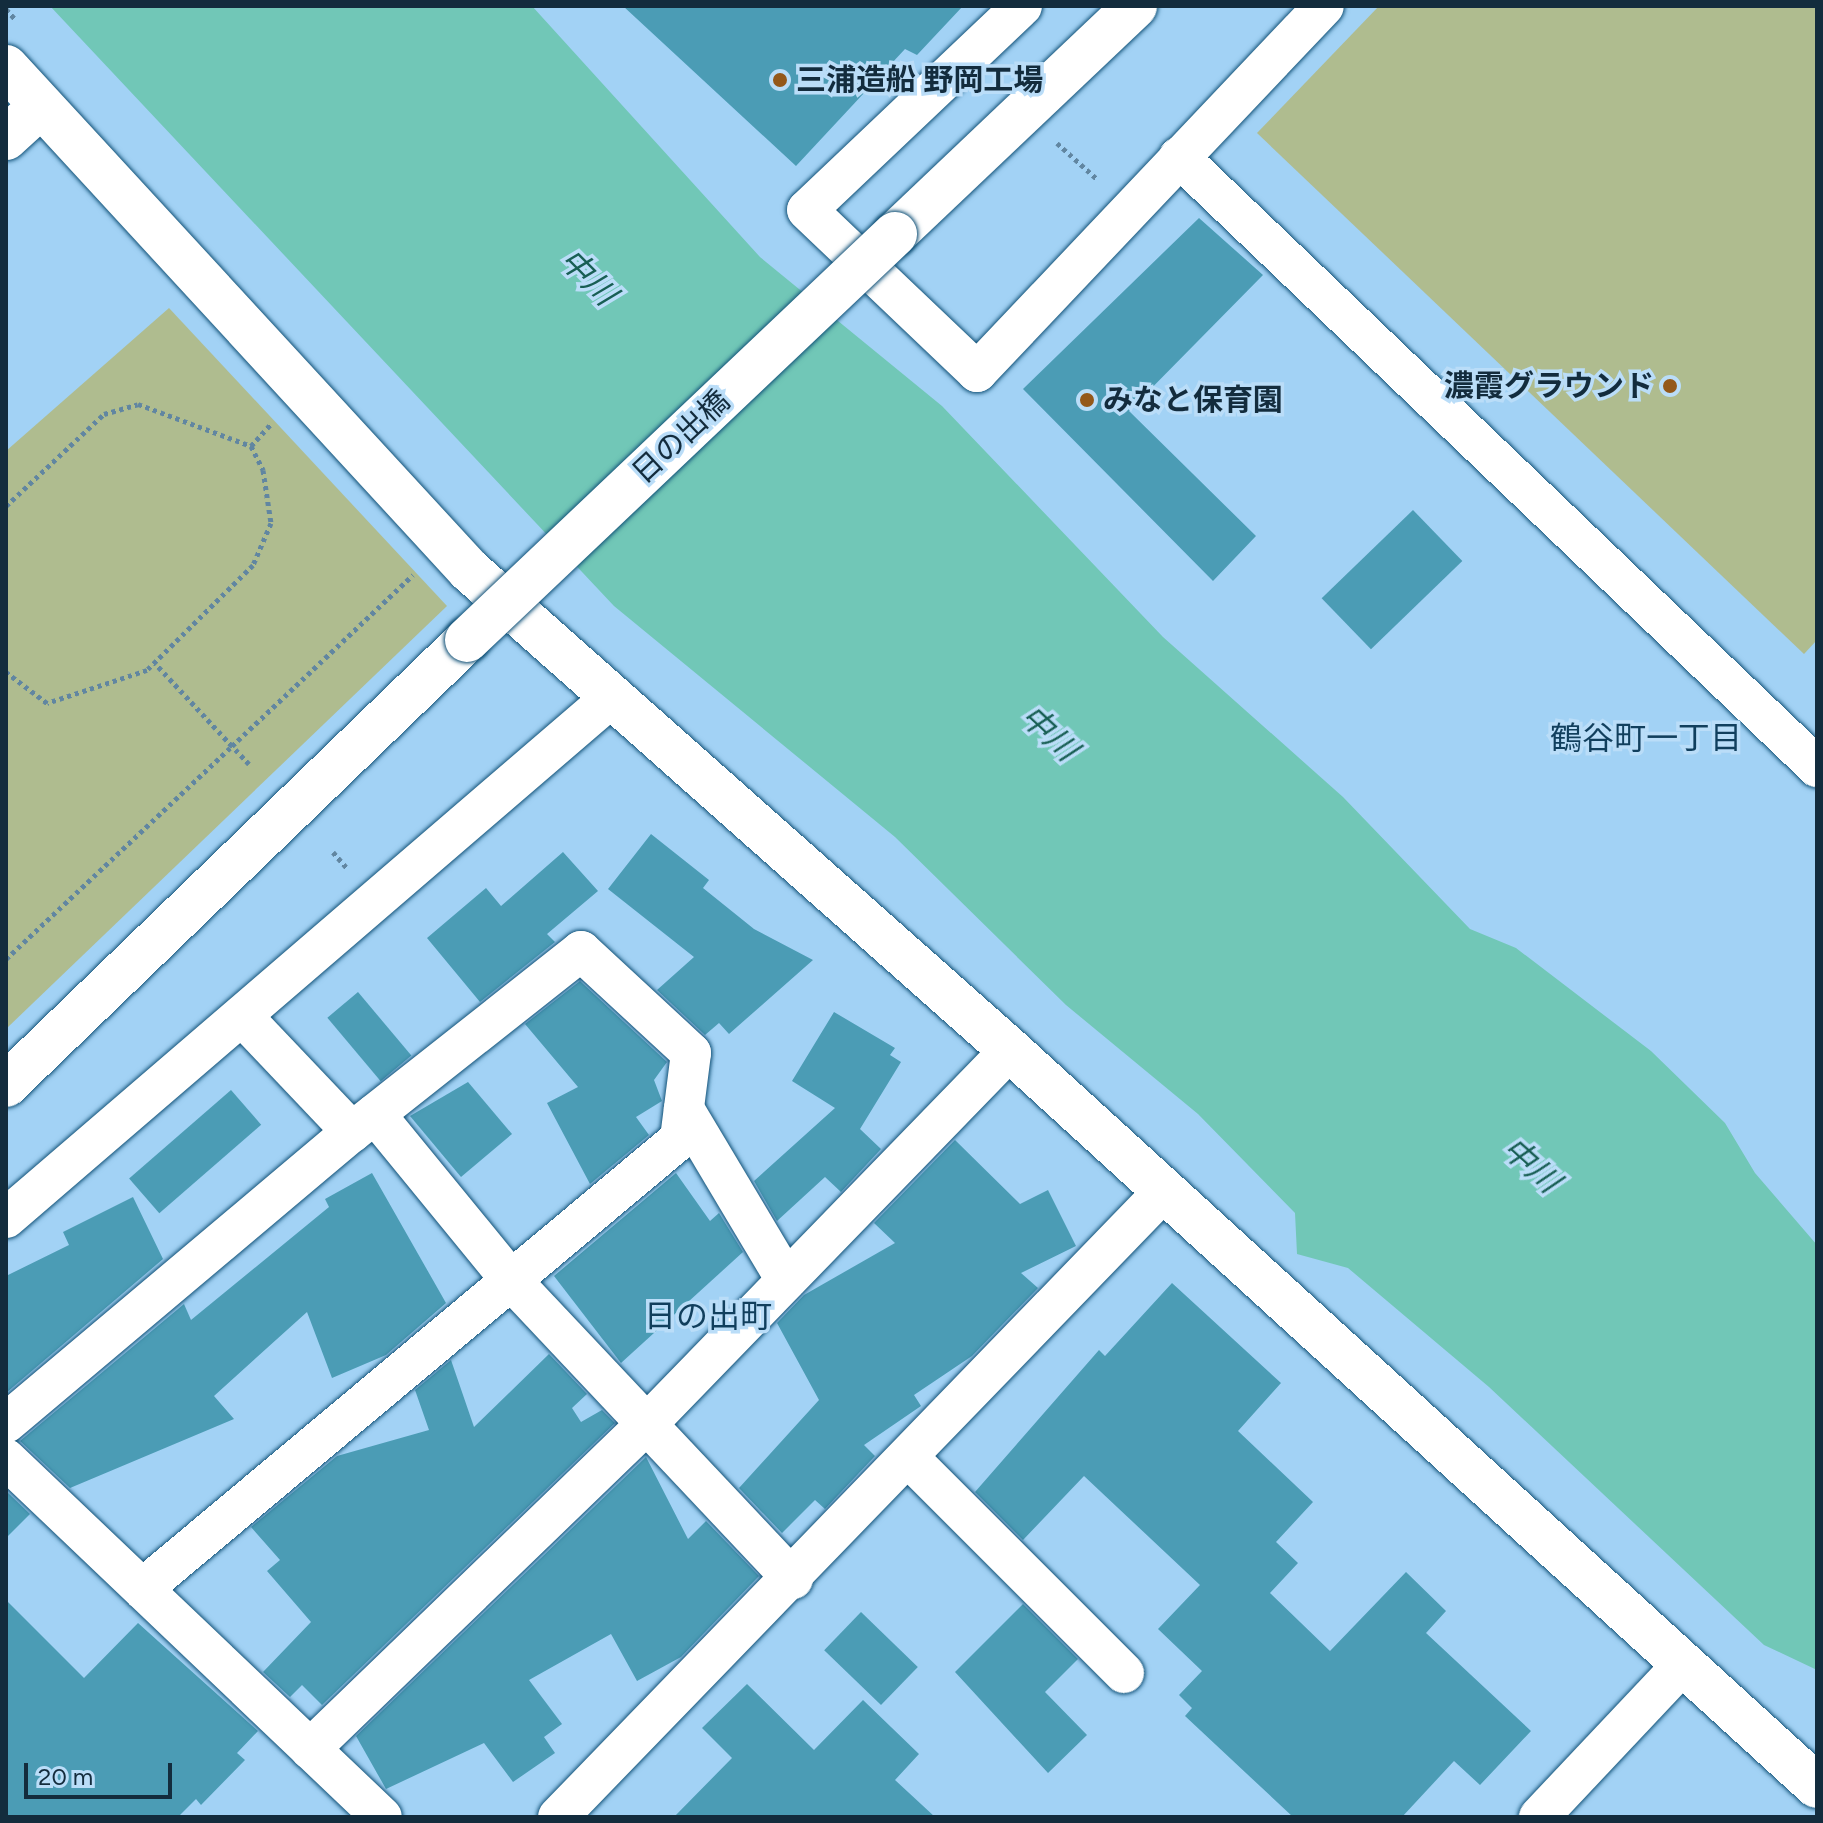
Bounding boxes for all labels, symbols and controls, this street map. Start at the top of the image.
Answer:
place label: 三浦造船 野岡工場 [796,62,1043,98]
marker: 三浦造船 野岡工場 [771,71,789,89]
water label: 中川 [552,241,624,313]
place label: 濃霞グラウンド [1444,368,1654,404]
marker: 濃霞グラウンド [1661,377,1679,395]
place label: みなと保育園 [1103,382,1283,418]
street label: 日の出橋 [625,383,737,491]
marker: みなと保育園 [1078,391,1096,409]
water label: 中川 [1013,697,1085,769]
district label: 鶴谷町一丁目 [1550,719,1742,757]
water label: 中川 [1494,1129,1568,1201]
district label: 日の出町 [644,1297,772,1335]
scale bar [28,1747,176,1797]
text: 20 m [38,1762,93,1791]

